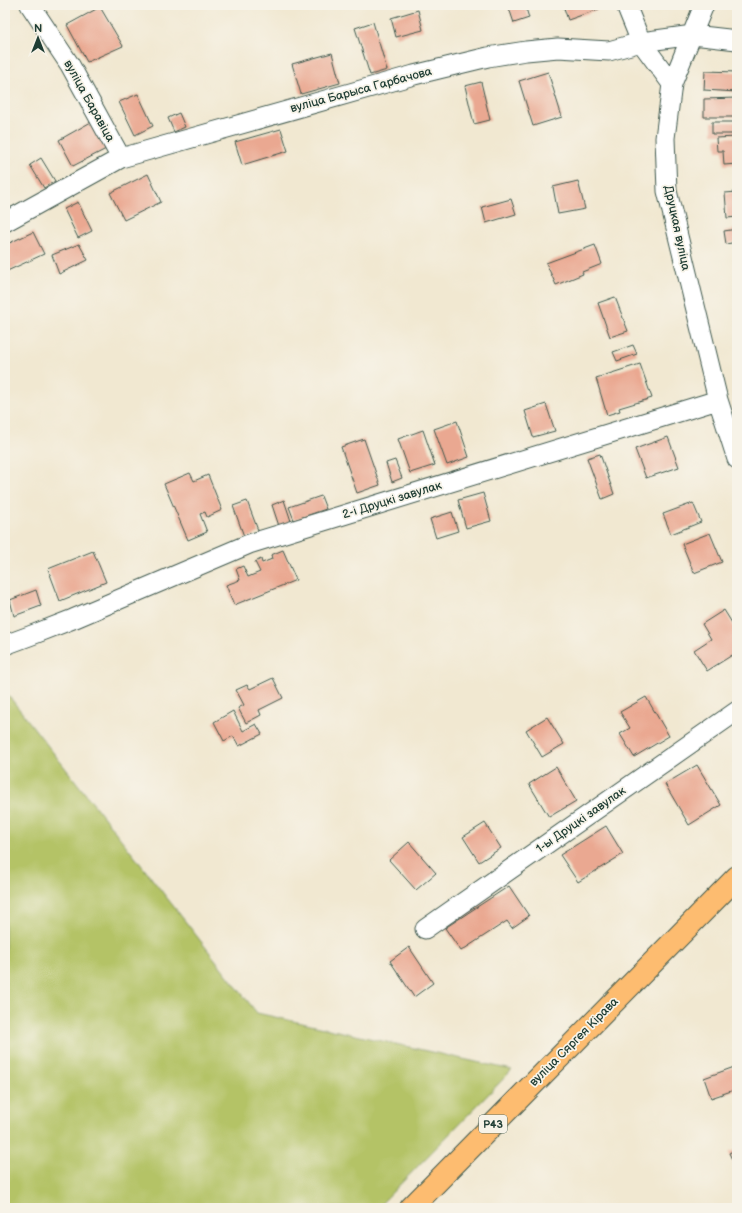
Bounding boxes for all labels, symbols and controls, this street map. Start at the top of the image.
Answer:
north arrow [18,18,58,58]
text: N [34,22,42,35]
street label: вуліца Баравіца [60,57,118,145]
street label: вуліца Барыса Гарбачова [289,64,433,116]
street label: Друцкая вуліца [661,184,693,272]
street label: 2-і Друцкі завулак [341,478,444,522]
street label: 1-ы Друцкі завулак [533,783,629,857]
street label: вуліца Сяргея Кірава [526,994,622,1090]
road number: Р43 [479,1115,507,1133]

